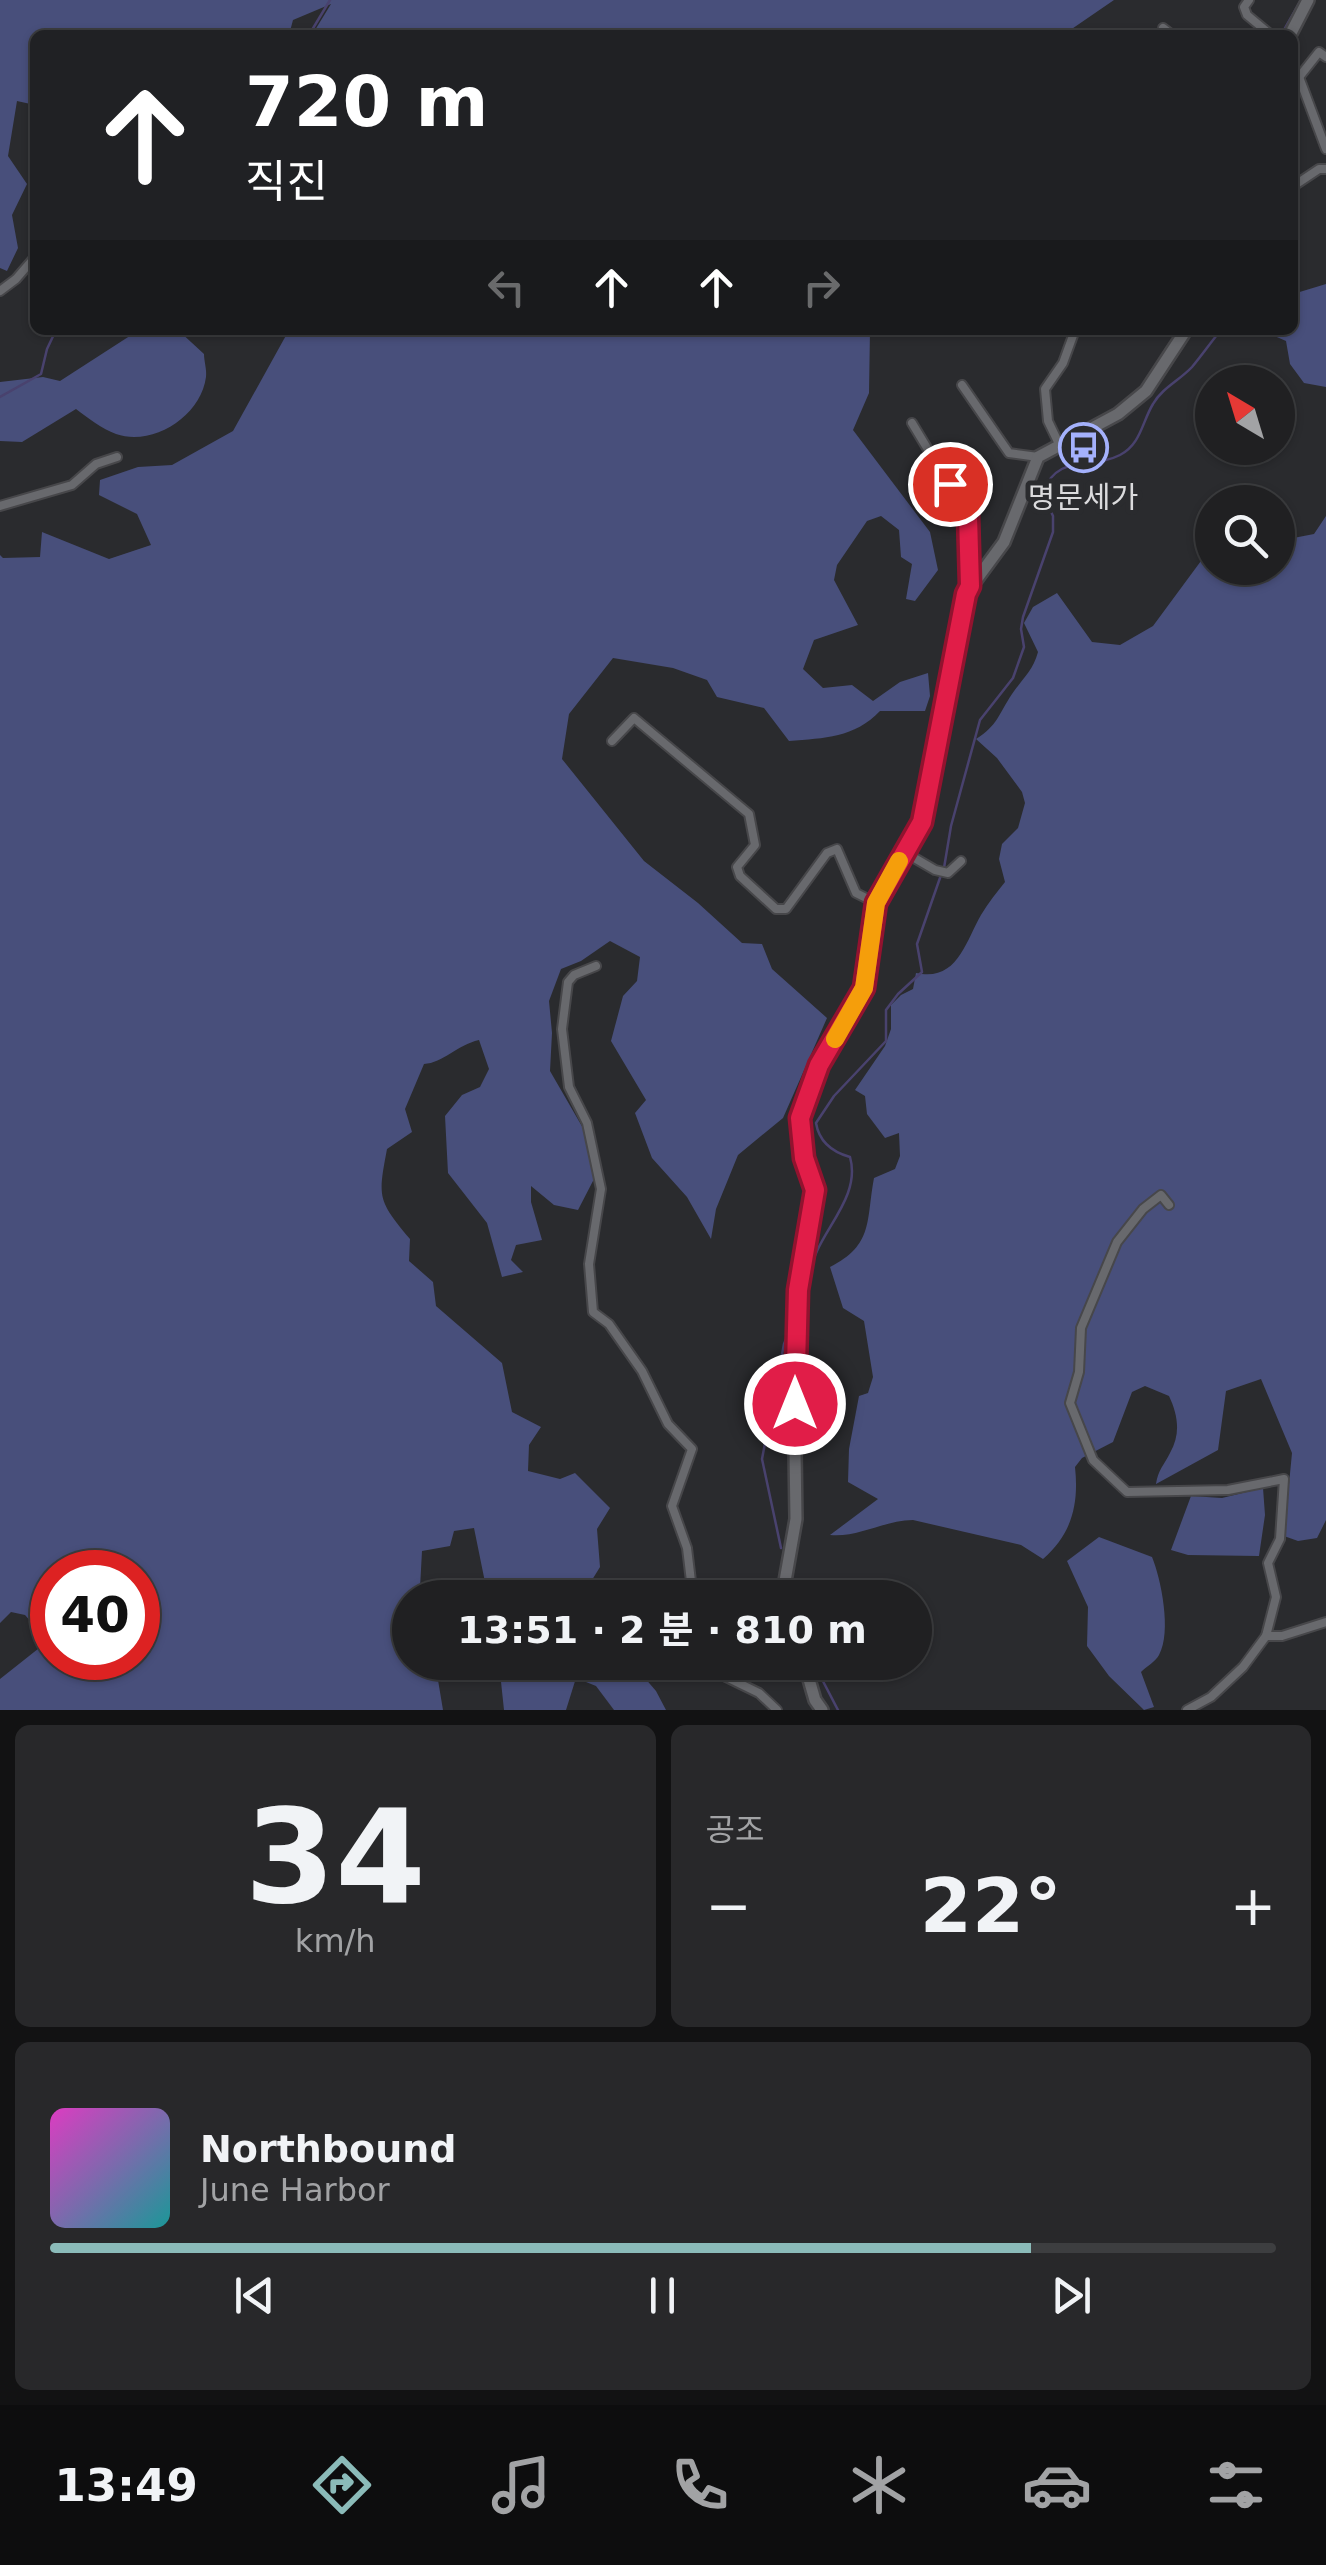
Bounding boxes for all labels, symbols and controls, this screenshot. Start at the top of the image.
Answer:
text: 720 m [245,61,488,143]
icon: ahead [80,70,210,200]
text: 직진 [245,155,328,208]
icon: left [479,260,534,315]
icon: ahead [584,260,639,315]
icon: ahead [689,260,744,315]
icon: right [794,260,849,315]
north arrow [1195,365,1295,465]
map controls [1195,365,1295,585]
bus stop icon: 명문세가 [1057,422,1109,474]
pin [908,442,993,527]
icon: arrive [923,457,978,512]
place label: 명문세가 [1028,480,1138,515]
button: search [1195,485,1295,585]
position arrow [743,1352,847,1456]
speed limit sign: 40 [30,1550,160,1680]
text: 13:51 · 2 분 · 810 m [457,1608,867,1652]
text: 34 [245,1781,426,1933]
text: 공조 [706,1811,764,1849]
text: 22° [920,1862,1062,1950]
text: − [706,1874,752,1938]
text: + [1230,1874,1276,1938]
text: km/h [295,1922,376,1960]
text: Northbound [200,2127,456,2171]
text: June Harbor [200,2171,390,2209]
icon: previous [227,2268,282,2323]
icon: pause [635,2268,690,2323]
icon: next [1044,2268,1099,2323]
icon: directions [307,2450,377,2520]
icon: music [486,2450,556,2520]
icon: phone [665,2450,735,2520]
icon: climate [844,2450,914,2520]
icon: car [1022,2450,1092,2520]
icon: filters [1201,2450,1271,2520]
text: 13:49 [54,2459,198,2512]

